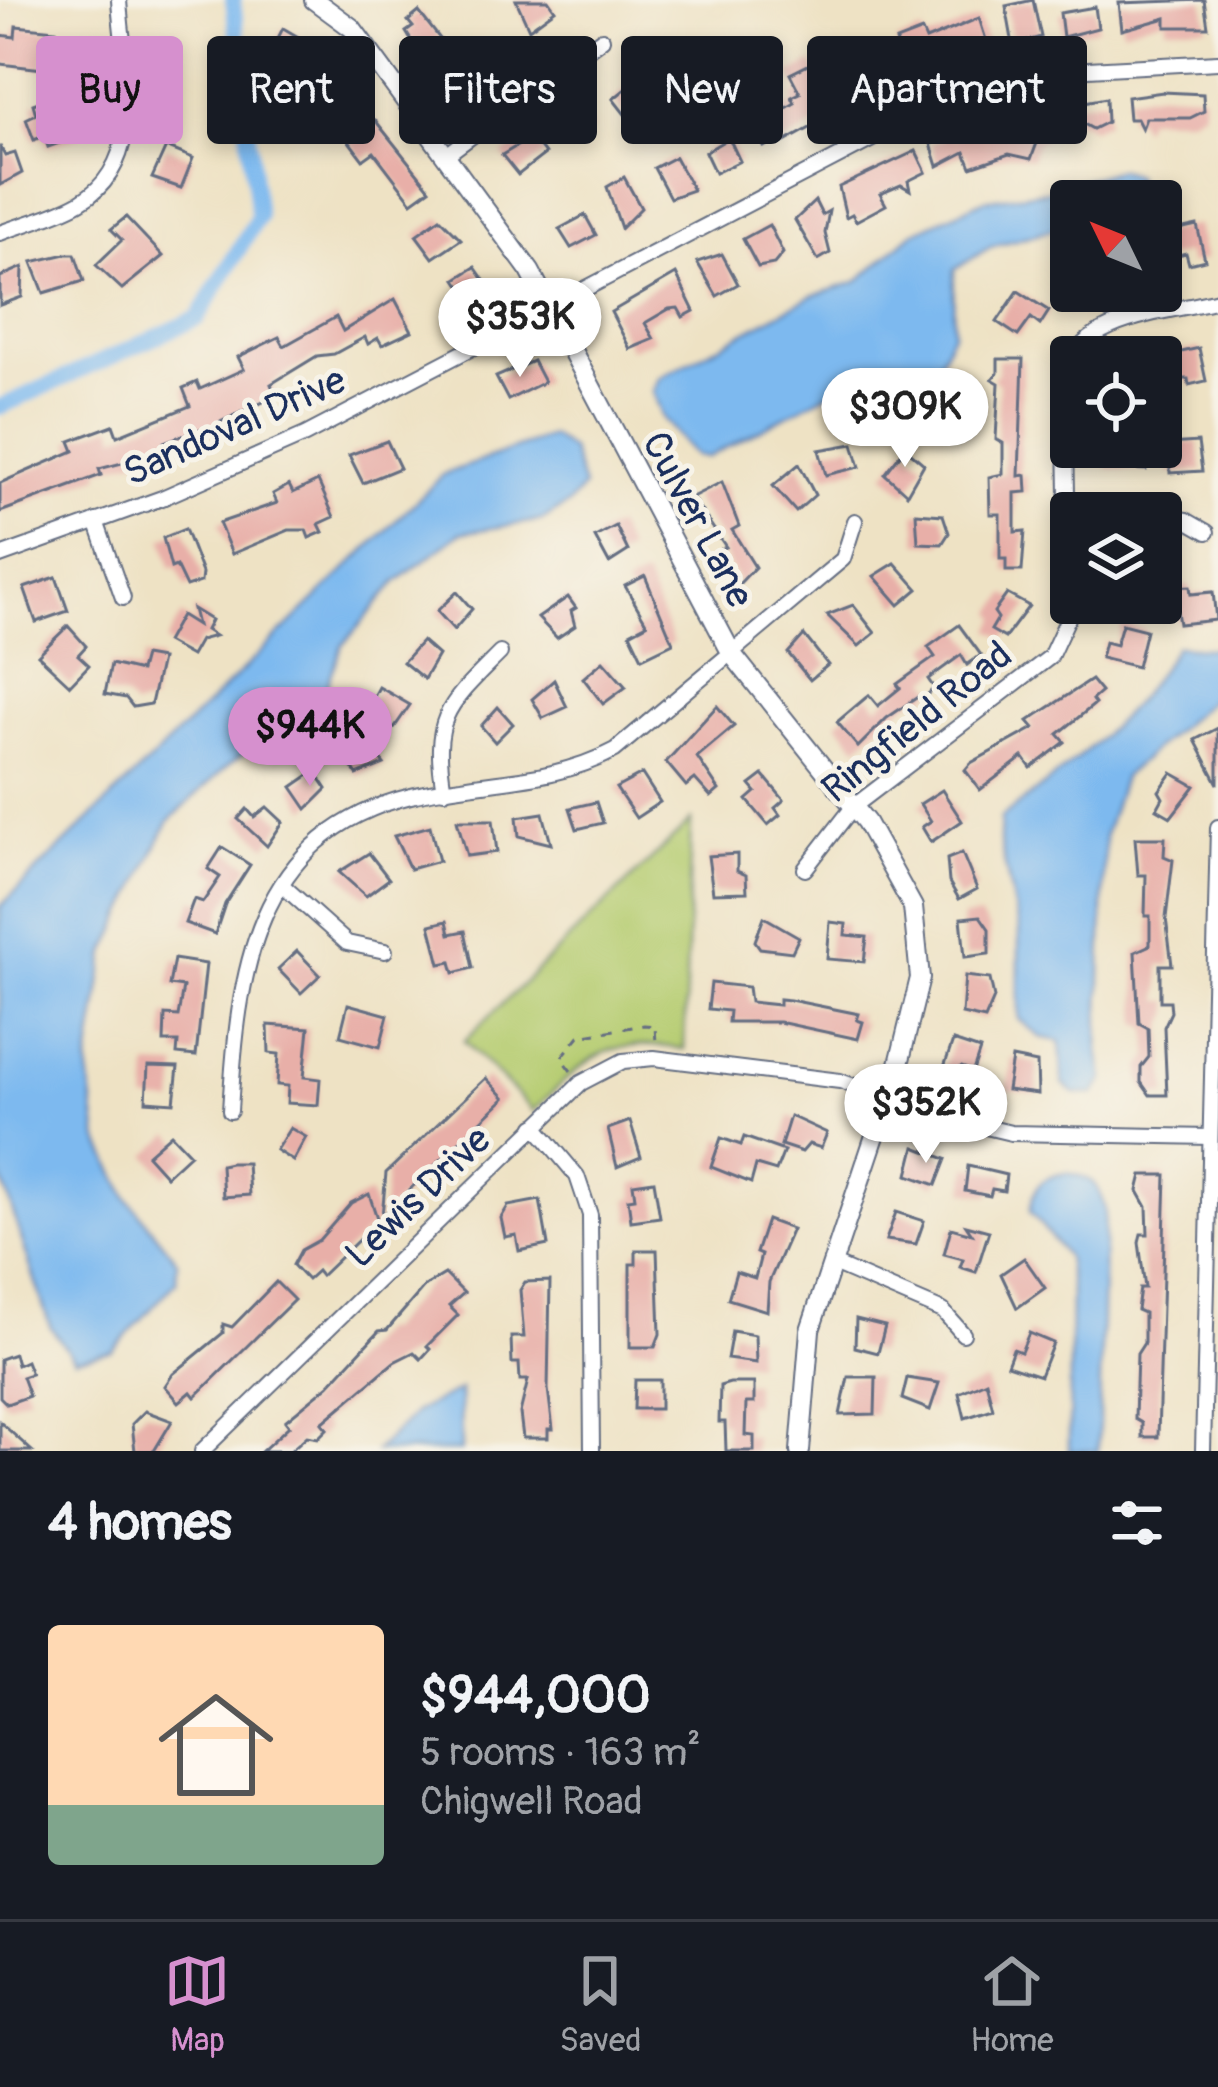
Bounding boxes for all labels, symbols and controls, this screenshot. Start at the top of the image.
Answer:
chip: Buy [36,36,183,144]
chip: Rent [207,36,375,144]
chip: Filters [399,36,597,144]
chip: New [621,36,783,144]
chip: Apartment [807,36,1087,144]
north arrow [1050,180,1182,312]
map controls [1050,180,1182,624]
pin: $353K [436,278,604,380]
text: $353K [465,292,575,341]
button: locate [1050,336,1182,468]
street label: Sandoval Drive [116,356,353,497]
pin: $309K [821,368,989,470]
text: $309K [848,382,962,431]
street label: Culver Lane [631,423,764,616]
button: layers [1050,492,1182,624]
street label: Ringfield Road [812,631,1022,814]
pin: $944K [226,687,394,789]
text: $944K [255,701,365,750]
pin: $352K [842,1064,1010,1166]
text: $352K [871,1078,981,1127]
street label: Lewis Drive [335,1116,501,1278]
icon: filters [1104,1490,1170,1556]
text: 4 homes [48,1491,232,1555]
text: $944,000 [420,1664,651,1728]
icon: home [144,1673,288,1817]
text: 5 rooms · 163 m² [420,1728,701,1777]
text: Chigwell Road [420,1777,643,1826]
tab: Map [164,1948,230,2061]
tab: Saved [559,1948,641,2061]
tab: Home [970,1948,1054,2061]

